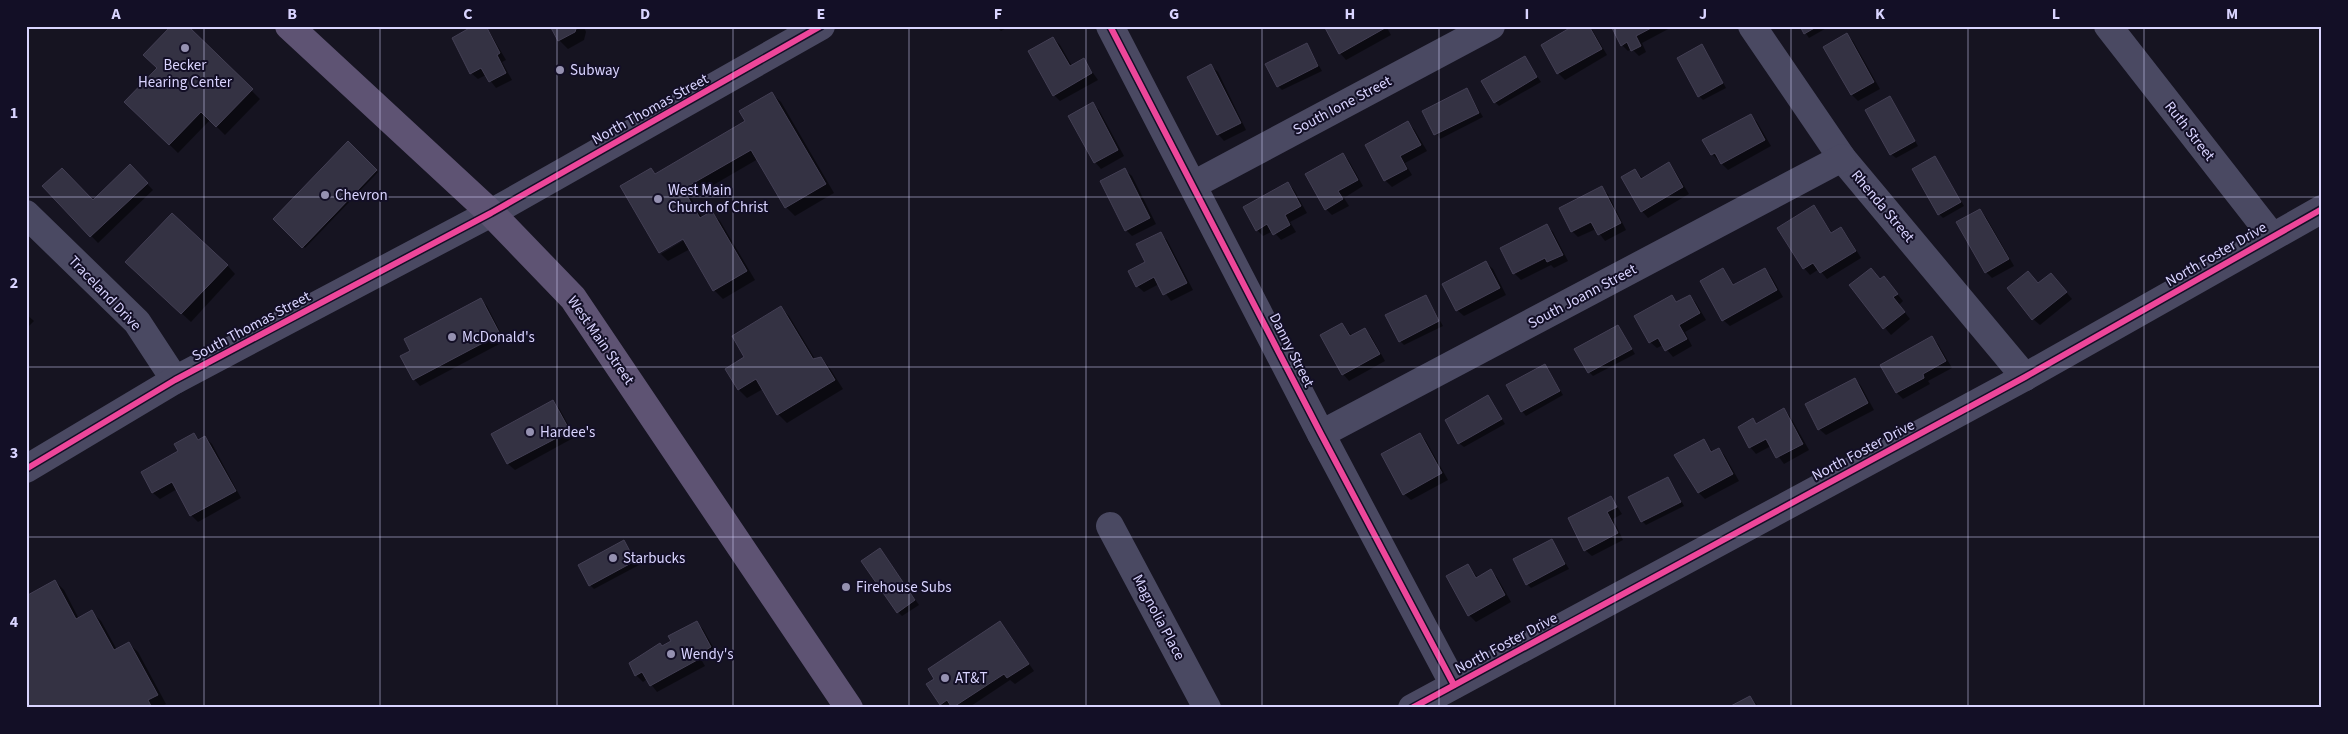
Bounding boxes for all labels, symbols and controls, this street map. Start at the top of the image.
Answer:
text: A [110,3,121,25]
text: B [287,3,297,25]
text: C [463,3,473,25]
text: D [640,3,650,25]
text: E [817,3,825,25]
text: F [994,3,1002,25]
text: G [1169,3,1179,25]
text: H [1345,3,1355,25]
text: I [1525,3,1529,25]
text: J [1699,3,1707,25]
text: K [1875,3,1885,25]
text: L [2052,3,2060,25]
text: M [2226,3,2238,25]
marker: Becker Hearing Center [179,42,191,54]
place label: Becker Hearing Center [138,55,233,93]
place label: Subway [570,60,620,81]
marker: Subway [554,64,566,76]
street label: North Thomas Street [588,69,712,150]
street label: South Ione Street [1289,71,1395,140]
street label: Ruth Street [2160,97,2220,166]
text: 1 [10,102,18,124]
street label: Rhenda Street [1846,166,1919,247]
place label: West Main Church of Christ [668,180,768,218]
place label: Chevron [335,185,388,206]
marker: Chevron [319,189,331,201]
marker: West Main Church of Christ [652,193,664,205]
street label: North Foster Drive [2162,217,2271,292]
street label: Traceland Drive [63,251,146,336]
street label: South Joann Street [1524,259,1640,334]
text: 2 [10,272,18,294]
street label: South Thomas Street [188,286,314,367]
street label: West Main Street [562,292,639,389]
street label: Danny Street [1264,309,1319,391]
place label: McDonald's [462,327,535,348]
marker: McDonald's [446,331,458,343]
street label: North Foster Drive [1808,415,1918,486]
place label: Hardee's [540,422,595,443]
marker: Hardee's [524,426,536,438]
text: 3 [10,442,18,464]
place label: Starbucks [623,548,685,569]
marker: Starbucks [607,552,619,564]
street label: Magnolia Place [1127,571,1190,664]
place label: Firehouse Subs [856,577,952,598]
marker: Firehouse Subs [840,581,852,593]
street label: North Foster Drive [1451,608,1561,679]
text: 4 [10,611,19,633]
place label: Wendy's [681,644,734,665]
marker: Wendy's [665,648,677,660]
place label: AT&T [955,668,988,689]
marker: AT&T [939,672,951,684]

